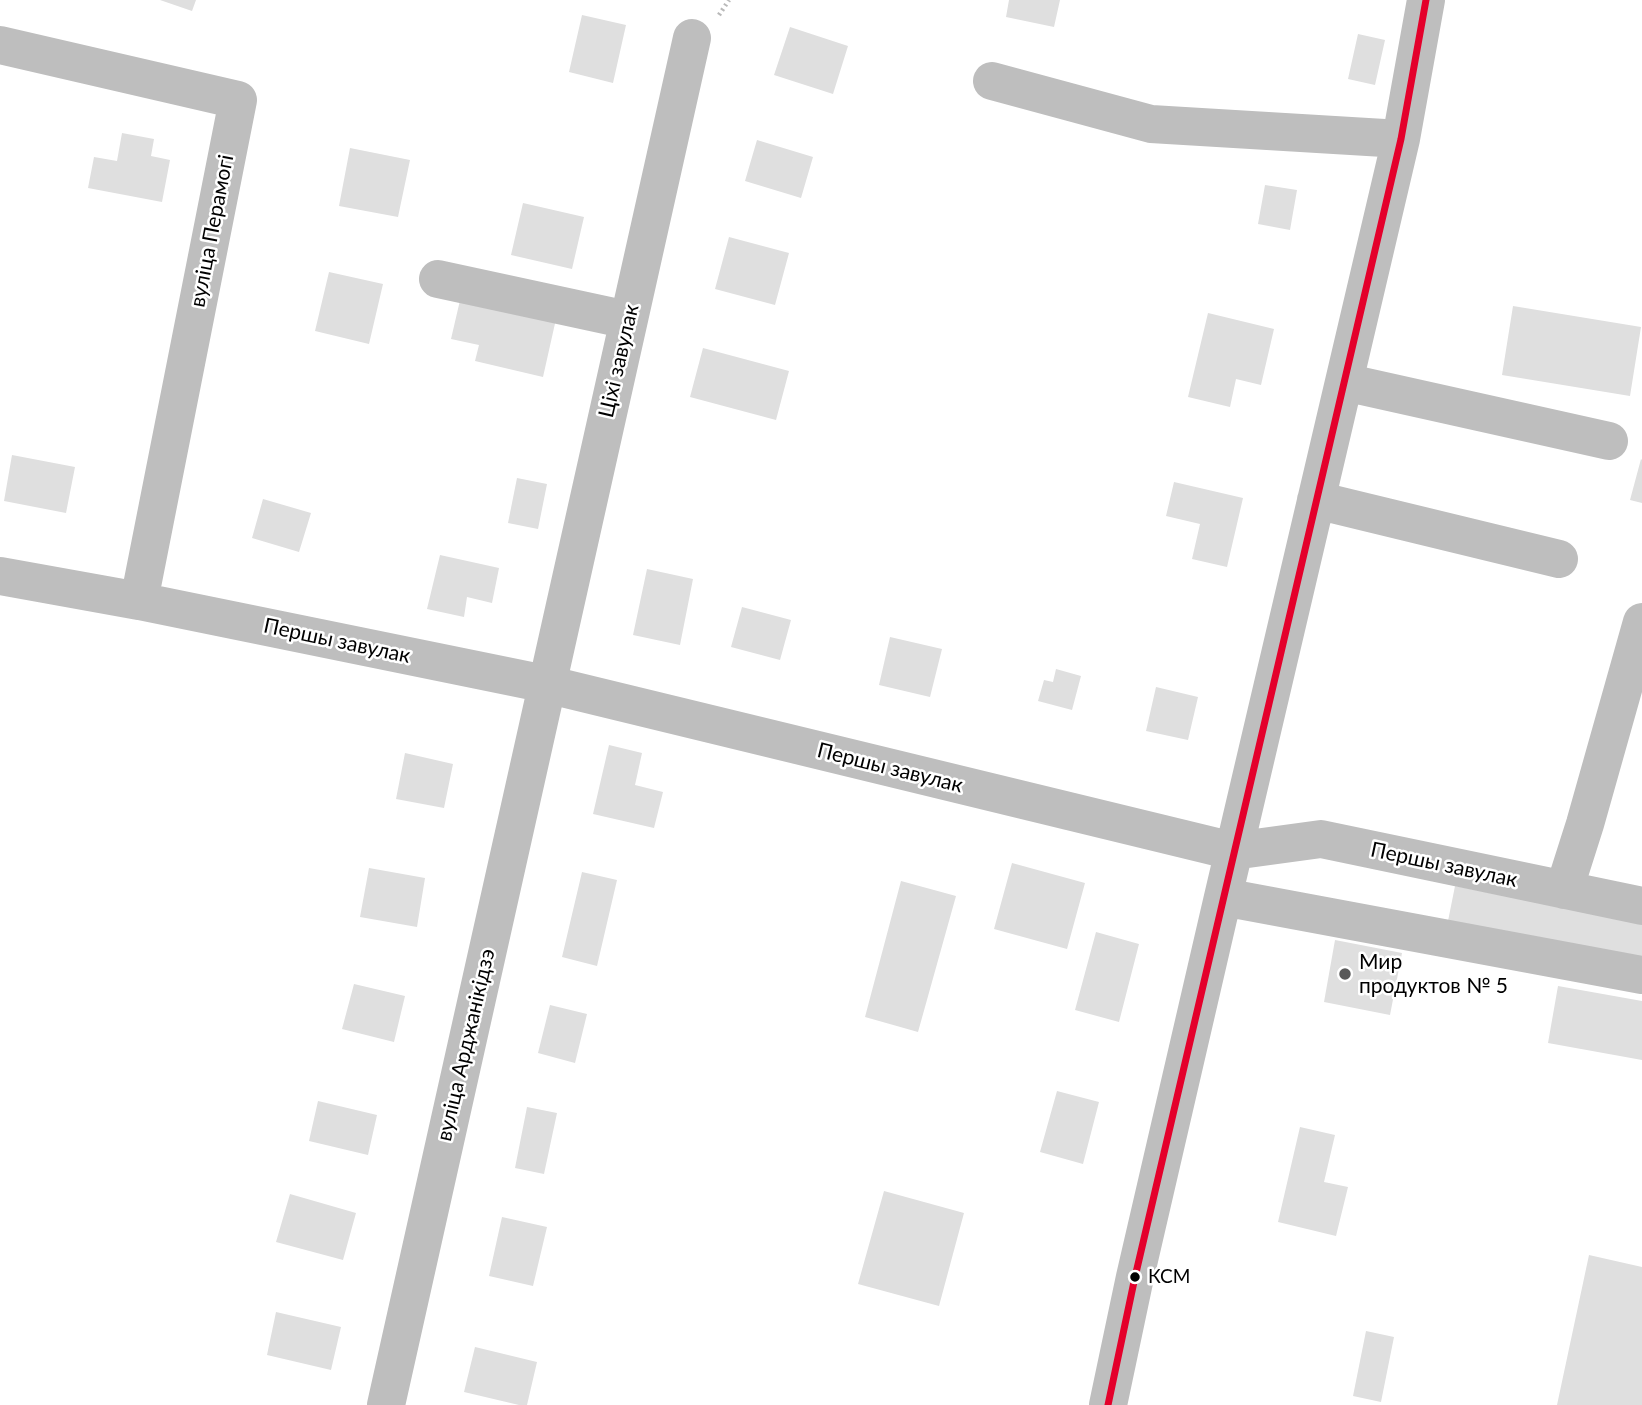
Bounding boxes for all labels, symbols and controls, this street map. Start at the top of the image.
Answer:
street label: вуліца Перамогі [185,153,239,309]
street label: Ціхі завулак [594,302,644,420]
street label: Першы завулак [261,613,413,669]
street label: Першы завулак [815,738,965,798]
street label: Першы завулак [1368,837,1520,893]
street label: вуліца Арджанікідзэ [432,946,500,1144]
place label: Мир продуктов № 5 [1359,949,1508,999]
marker: Мир продуктов № 5 [1337,966,1353,982]
place label: КСМ [1148,1266,1190,1288]
marker: КСМ [1128,1270,1142,1284]

